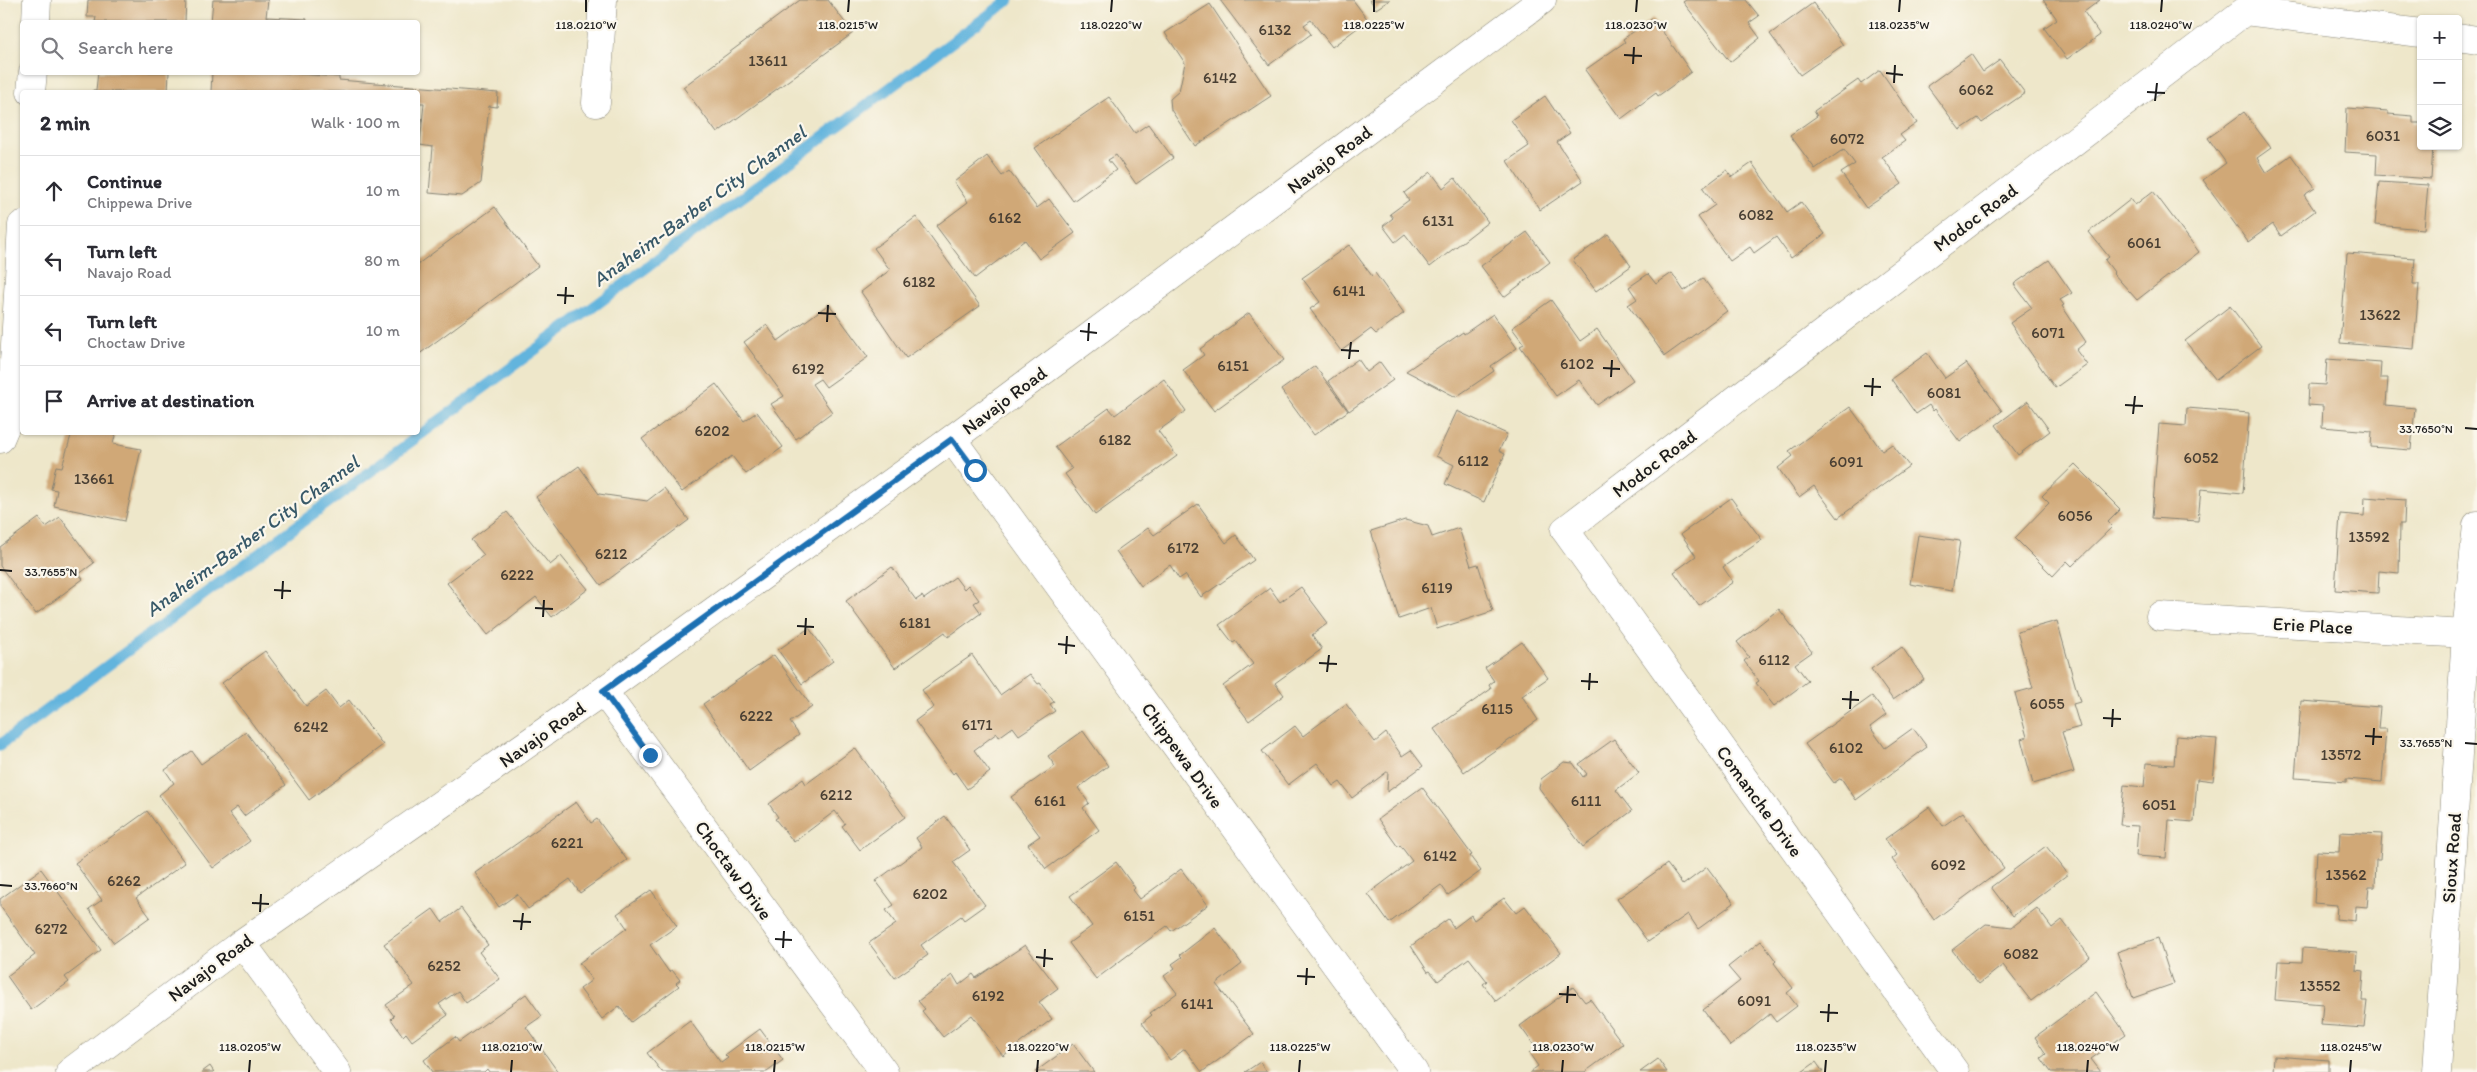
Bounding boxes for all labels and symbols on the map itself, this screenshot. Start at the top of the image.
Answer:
text: 118.0210°W [555,18,617,32]
text: 118.0215°W [818,18,878,32]
text: 118.0220°W [1080,18,1142,32]
text: 118.0225°W [1344,18,1404,32]
text: 118.0230°W [1605,18,1667,32]
text: 118.0235°W [1868,18,1930,32]
text: 118.0240°W [2130,18,2192,32]
house number: 6132 [1258,20,1292,39]
house number: 13611 [748,51,788,70]
house number: 6142 [1203,68,1238,87]
house number: 6062 [1958,80,1994,99]
water label: Anaheim-Barber City Channel [588,120,812,292]
street label: Navajo Road [1282,120,1377,199]
house number: 6031 [2366,126,2401,145]
house number: 6072 [1830,129,1865,148]
street label: Modoc Road [1929,178,2022,256]
house number: 6082 [1738,205,1774,224]
house number: 6162 [989,208,1022,227]
house number: 6131 [1422,211,1455,230]
house number: 6061 [2127,233,2162,252]
house number: 6182 [902,272,936,291]
house number: 6141 [1333,281,1366,300]
house number: 13622 [2359,305,2401,324]
house number: 6071 [2031,323,2065,342]
house number: 6102 [1560,354,1595,373]
house number: 6151 [1217,356,1249,375]
house number: 6192 [792,359,825,378]
street label: Navajo Road [957,361,1052,440]
house number: 6081 [1927,383,1962,402]
house number: 6202 [694,421,730,440]
text: 33.7650°N [2399,422,2453,436]
street label: Modoc Road [1608,424,1701,502]
house number: 6182 [1098,430,1132,449]
house number: 6052 [2183,448,2219,467]
water label: Anaheim-Barber City Channel [141,450,365,622]
house number: 6112 [1457,451,1489,470]
house number: 6091 [1829,452,1864,471]
route start [964,459,987,482]
house number: 13661 [74,469,115,488]
house number: 6056 [2057,506,2093,525]
house number: 13592 [2348,527,2390,546]
house number: 6172 [1167,538,1200,557]
house number: 6212 [595,544,628,563]
text: 33.7655°N [25,565,77,579]
house number: 6222 [500,565,534,584]
house number: 6119 [1421,578,1453,597]
street label: Erie Place [2272,612,2354,639]
house number: 6181 [899,613,932,632]
house number: 6112 [1758,650,1790,669]
house number: 6055 [2029,694,2065,713]
street label: Navajo Road [495,696,590,773]
street label: Chippewa Drive [1136,698,1229,813]
house number: 6115 [1481,699,1513,718]
house number: 6222 [739,706,773,725]
house number: 6171 [961,715,993,734]
house number: 6242 [294,717,329,736]
text: 33.7655°N [2400,736,2452,750]
house number: 6102 [1829,738,1864,757]
street label: Comanche Drive [1711,741,1808,862]
route end [639,744,662,767]
house number: 13572 [2321,745,2362,764]
house number: 6212 [820,785,853,804]
house number: 6161 [1034,791,1066,810]
house number: 6111 [1571,791,1602,810]
house number: 6051 [2142,795,2177,814]
street label: Sioux Road [2437,812,2466,904]
street label: Choctaw Drive [690,816,777,924]
house number: 6221 [551,833,584,852]
house number: 6142 [1423,846,1458,865]
house number: 6092 [1930,855,1966,874]
house number: 13562 [2325,865,2367,884]
house number: 6262 [107,871,141,890]
text: 33.7660°N [24,879,78,893]
house number: 6202 [912,884,948,903]
house number: 6151 [1123,906,1155,925]
house number: 6272 [34,919,68,938]
street label: Navajo Road [163,928,258,1007]
house number: 6082 [2003,944,2039,963]
house number: 6252 [427,956,461,975]
house number: 13552 [2299,976,2341,995]
house number: 6192 [972,986,1005,1005]
house number: 6091 [1737,991,1772,1010]
house number: 6141 [1181,994,1214,1013]
text: 118.0205°W [219,1040,281,1054]
text: 118.0210°W [481,1040,543,1054]
text: 118.0215°W [745,1040,805,1054]
text: 118.0220°W [1007,1040,1069,1054]
text: 118.0225°W [1270,1040,1330,1054]
text: 118.0230°W [1532,1040,1594,1054]
text: 118.0235°W [1795,1040,1857,1054]
text: 118.0240°W [2057,1040,2119,1054]
text: 118.0245°W [2320,1040,2382,1054]

